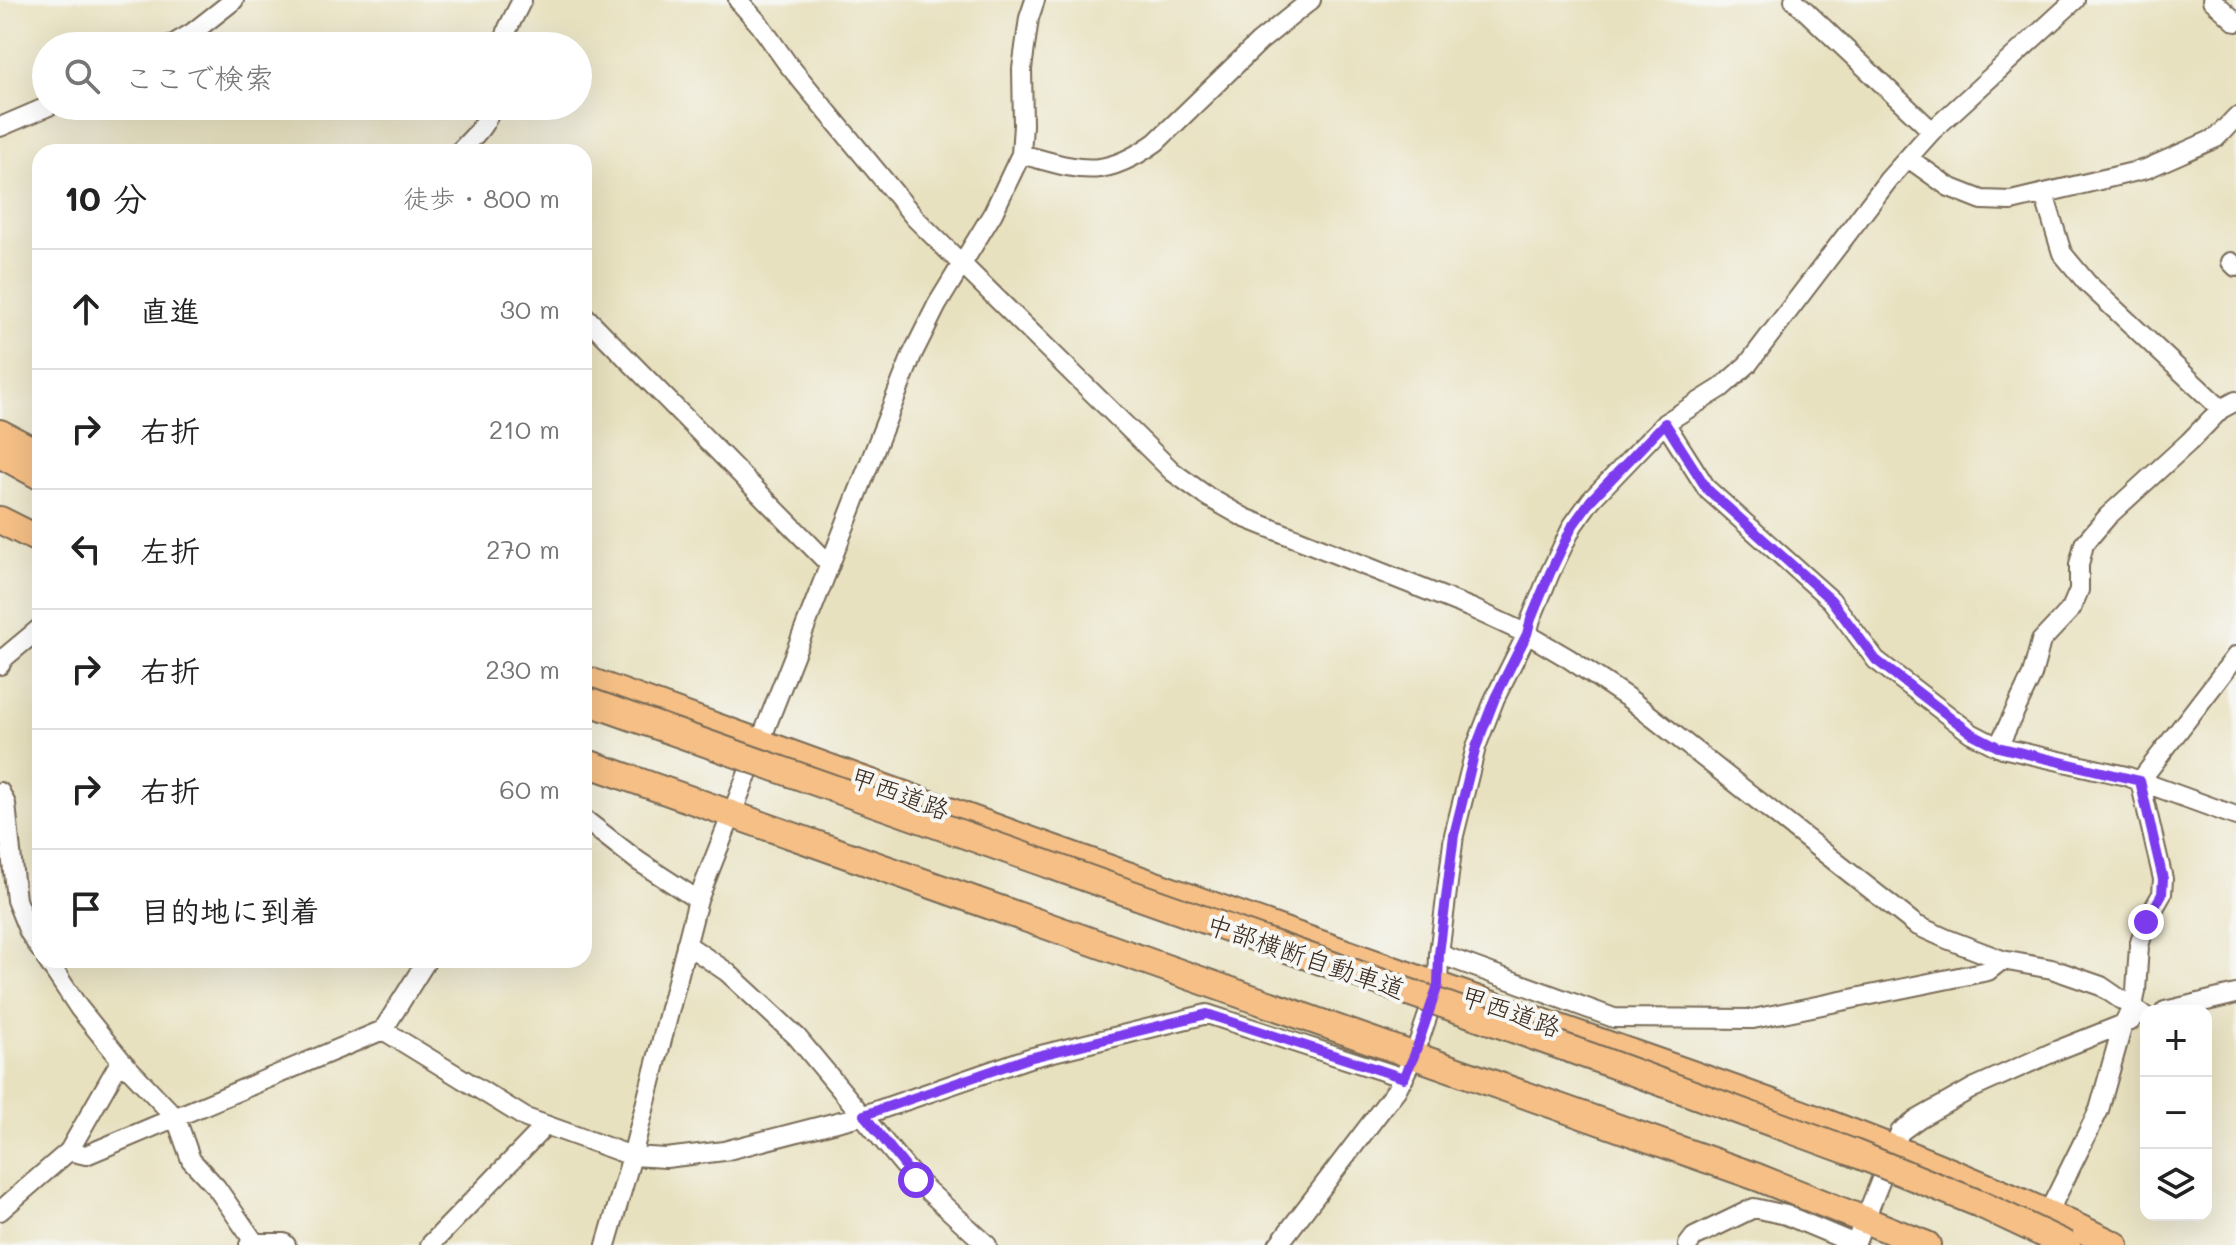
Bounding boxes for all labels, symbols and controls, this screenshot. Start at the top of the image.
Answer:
search box [32,32,592,120]
icon: search [60,54,104,98]
text: ここで検索 [124,57,274,97]
text: 10 分 [64,175,147,220]
text: 徒歩 · 800 m [403,181,560,215]
icon: ahead [64,287,108,331]
text: 直進 [140,290,200,330]
text: 30 m [500,292,560,326]
icon: right [64,407,108,451]
text: 右折 [140,410,200,450]
text: 210 m [489,412,560,446]
icon: left [64,527,108,571]
text: 左折 [140,530,200,570]
text: 270 m [486,532,560,566]
icon: right [64,647,108,691]
text: 右折 [140,650,200,690]
text: 230 m [485,652,560,686]
street label: 甲西道路 [845,759,955,827]
icon: right [64,767,108,811]
text: 右折 [140,770,200,810]
text: 60 m [499,772,560,806]
icon: arrive [64,887,108,931]
text: 目的地に到着 [140,890,320,930]
route end [2128,904,2164,940]
street label: 中部横断自動車道 [1202,906,1410,1006]
street label: 甲西道路 [1456,978,1566,1044]
map controls [2140,1005,2212,1221]
button: + [2140,1005,2212,1077]
button: − [2140,1077,2212,1149]
button: layers [2140,1149,2212,1221]
route start [898,1162,934,1198]

